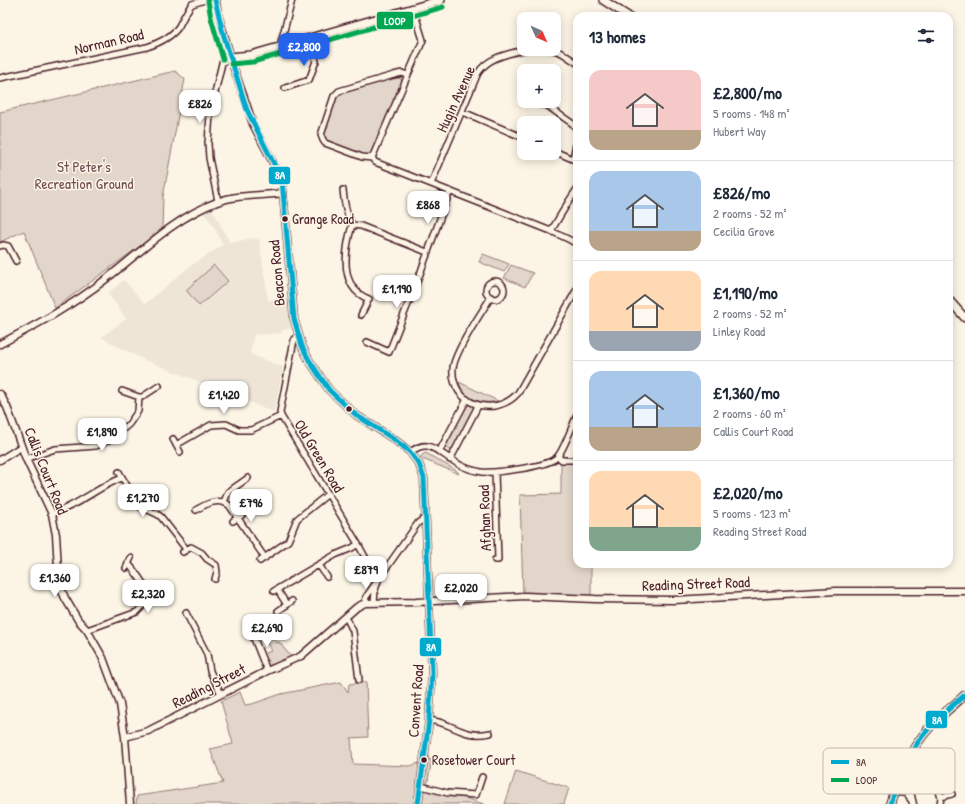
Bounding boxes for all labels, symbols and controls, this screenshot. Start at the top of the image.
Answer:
line badge: LOOP [376,11,414,30]
north arrow [517,12,561,56]
map controls [517,12,561,160]
text: LOOP [384,14,406,28]
street label: Norman Road [72,23,146,60]
text: 13 homes [589,25,646,48]
icon: filters [915,25,937,47]
pin: £2,800 [271,33,337,67]
text: £2,800 [287,37,321,55]
street label: Hugin Avenue [431,62,480,136]
button: + [517,64,561,108]
text: £2,800/mo [713,81,782,104]
icon: home [621,86,669,134]
pin: £826 [176,90,224,124]
text: £826 [188,94,212,112]
text: 5 rooms · 148 m² [713,104,789,122]
button: − [517,116,561,160]
text: Hubert Way [713,122,766,140]
park label: St Peter's Recreation Ground [35,156,133,194]
line badge: 8A [268,166,291,185]
text: 8A [275,168,286,182]
text: £826/mo [713,181,770,204]
icon: home [621,187,669,235]
pin: £868 [404,191,452,225]
text: £868 [416,195,440,213]
text: 2 rooms · 52 m² [713,204,786,222]
place label: Grange Road [292,209,354,229]
marker: Grange Road [280,214,290,224]
text: Cecilia Grove [713,222,775,240]
street label: Beacon Road [263,239,290,307]
pin: £1,190 [364,275,430,309]
text: £1,190 [382,279,412,297]
text: £1,190/mo [713,281,778,304]
icon: home [621,287,669,335]
text: 2 rooms · 52 m² [713,304,786,322]
text: Linley Road [713,322,765,340]
pin: £1,420 [191,381,257,415]
text: £1,360/mo [713,381,780,404]
text: £1,420 [208,385,240,403]
icon: home [621,387,669,435]
unlabelled marker [344,404,354,414]
text: 2 rooms · 60 m² [713,404,786,422]
street label: Old Green Road [289,415,349,496]
pin: £1,890 [69,418,135,452]
text: £1,890 [87,422,117,440]
text: Callis Court Road [713,422,793,440]
street label: Callis Court Road [19,424,74,518]
text: £2,020/mo [713,481,783,504]
pin: £1,270 [110,484,176,518]
street label: Afghan Road [473,484,496,552]
icon: home [621,487,669,535]
text: £1,270 [127,488,159,506]
pin: £796 [227,489,275,523]
text: £796 [239,493,263,511]
text: 5 rooms · 123 m² [713,504,791,522]
text: Reading Street Road [713,522,806,540]
pin: £879 [342,556,390,590]
text: £879 [354,560,378,578]
pin: £1,360 [22,564,88,598]
text: £1,360 [39,568,71,586]
street label: Reading Street Road [642,571,750,596]
pin: £2,020 [428,574,494,608]
text: £2,020 [444,578,478,596]
pin: £2,320 [115,580,181,614]
text: £2,320 [131,584,165,602]
pin: £2,690 [234,614,300,648]
text: £2,690 [251,618,283,636]
line badge: 8A [419,637,442,657]
text: 8A [426,640,437,654]
street label: Reading Street [168,658,250,713]
street label: Convent Road [402,664,429,738]
line badge: 8A [925,710,948,729]
text: 8A [932,713,943,727]
legend [823,748,955,794]
place label: Rosetower Court [432,750,515,769]
marker: Rosetower Court [419,755,429,765]
text: 8A [856,755,867,769]
text: LOOP [856,773,878,787]

